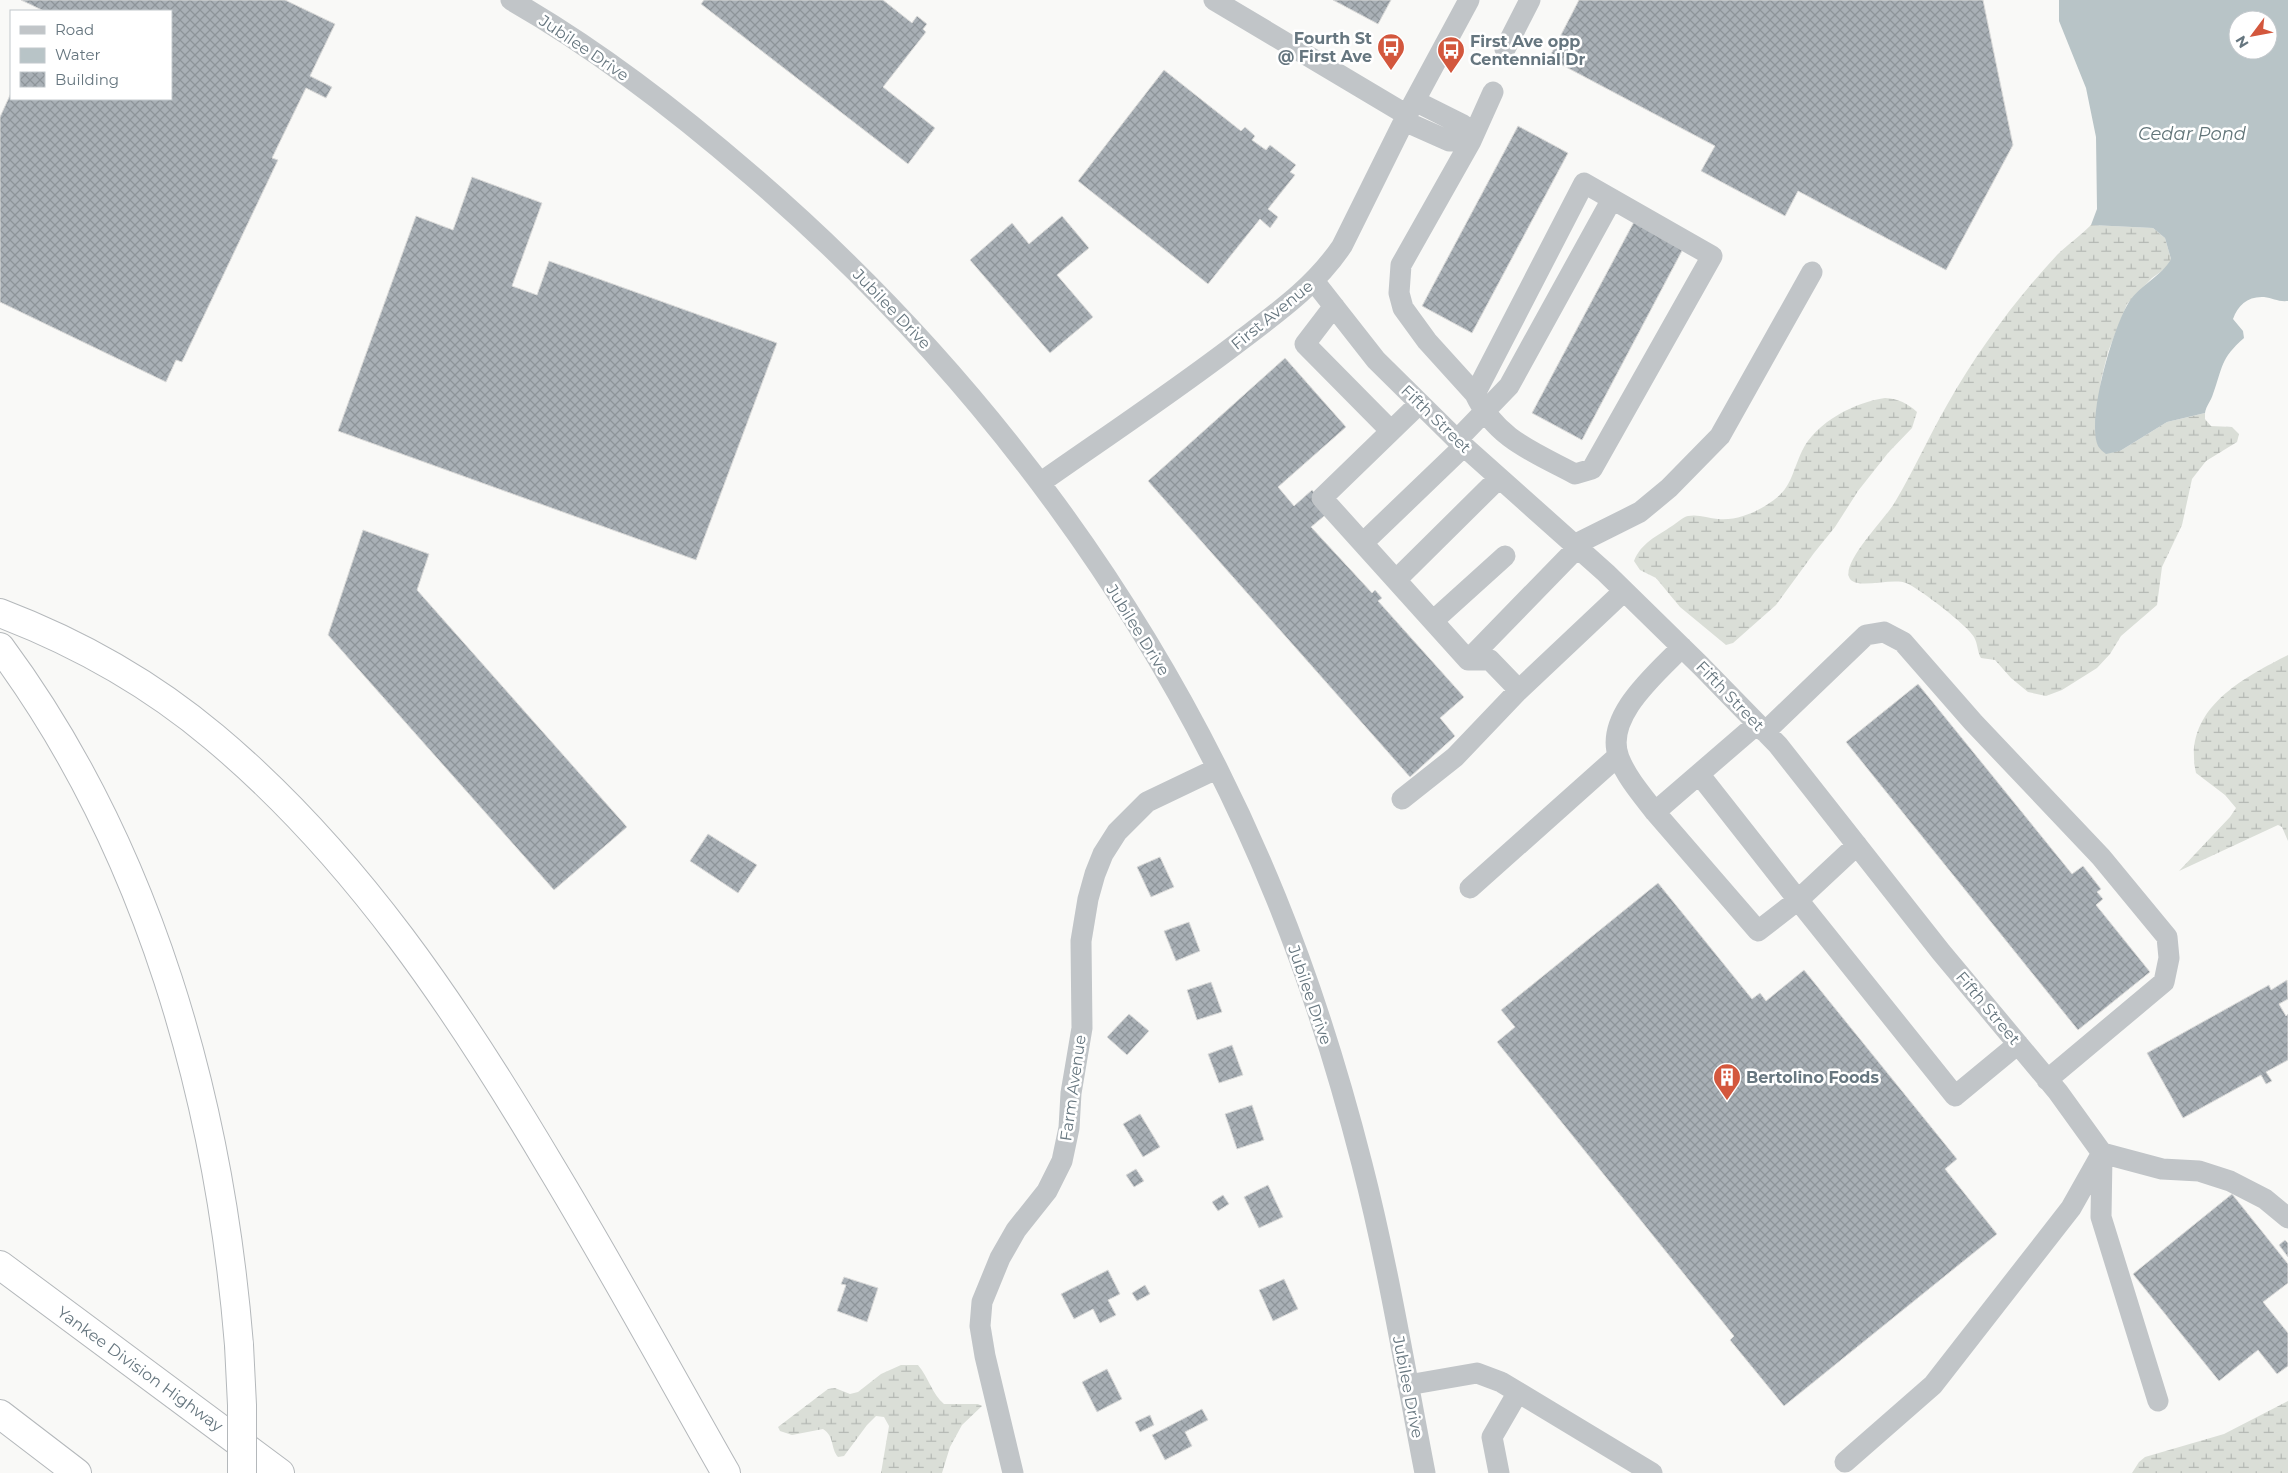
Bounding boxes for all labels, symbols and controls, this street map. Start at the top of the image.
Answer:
legend [10,10,172,100]
north arrow [2228,10,2278,60]
street label: Jubilee Drive [535,11,632,85]
text: Road [55,20,94,39]
place label: Fourth St @ First Ave [1278,29,1372,66]
bus stop icon: Fourth St @ First Ave [1376,32,1406,71]
place label: First Ave opp Centennial Dr [1470,32,1586,69]
text: N [2231,32,2253,51]
bus stop icon: First Ave opp Centennial Dr [1436,35,1466,74]
text: Water [55,45,101,64]
text: Building [55,70,119,89]
water label: Cedar Pond [2138,123,2247,145]
street label: Jubilee Drive [848,264,935,353]
street label: First Avenue [1227,276,1317,354]
street label: Fifth Street [1397,381,1475,457]
street label: Jubilee Drive [1102,580,1174,679]
street label: Fifth Street [1692,657,1768,735]
street label: Jubilee Drive [1284,942,1336,1047]
street label: Fifth Street [1952,968,2024,1049]
street label: Farm Avenue [1056,1034,1090,1142]
building icon: Bertolino Foods [1712,1062,1742,1101]
place label: Bertolino Foods [1746,1068,1879,1087]
street label: Yankee Division Highway [53,1302,227,1436]
street label: Jubilee Drive [1389,1333,1427,1440]

